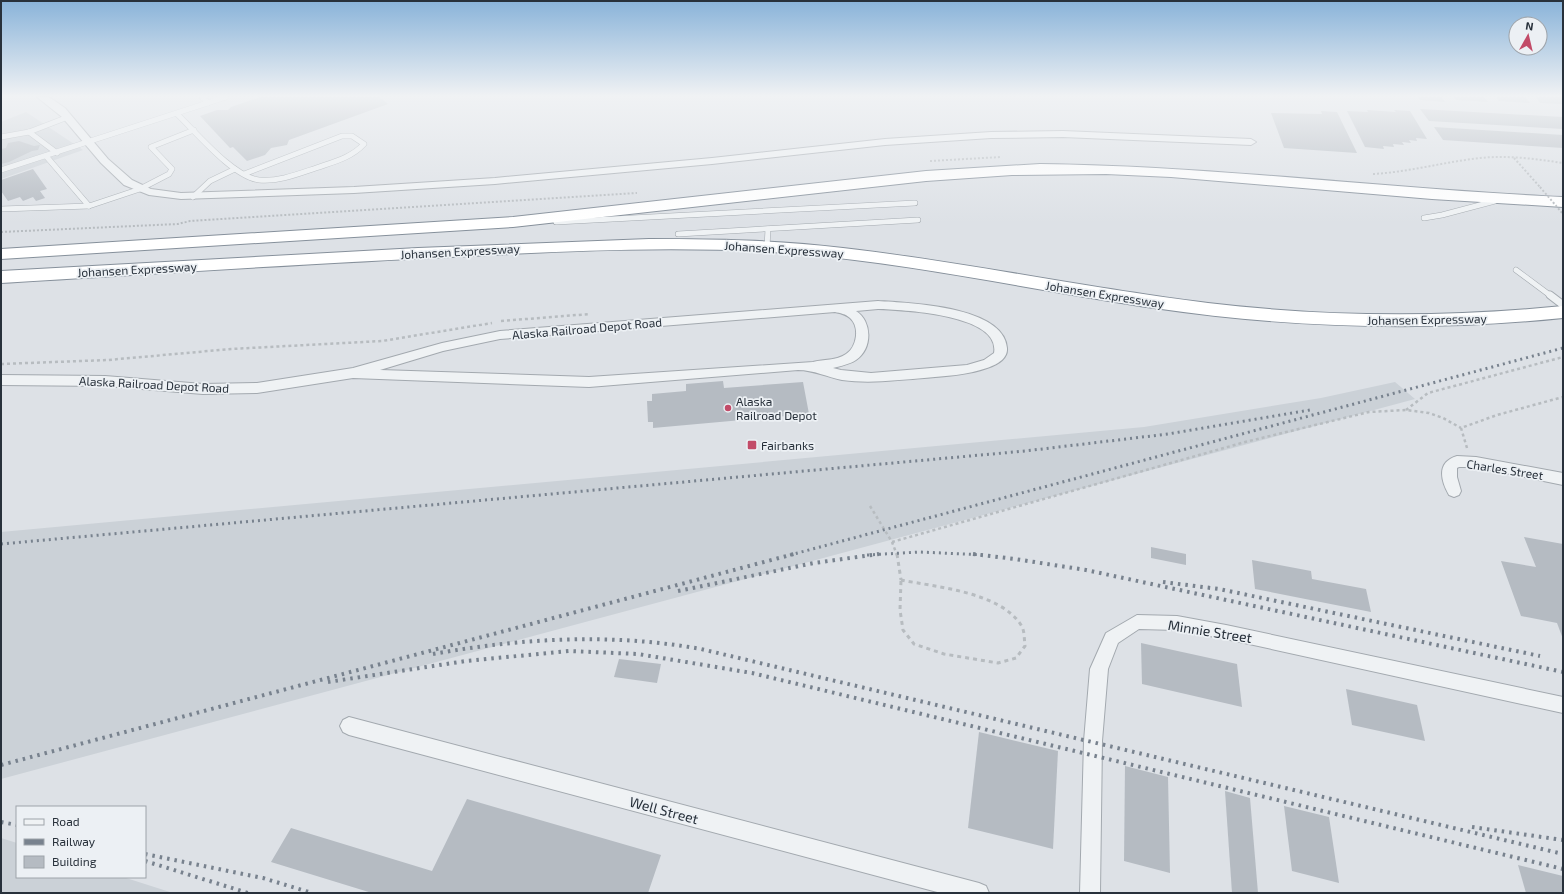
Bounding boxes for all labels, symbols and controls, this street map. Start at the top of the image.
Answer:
north arrow [1508,16,1548,56]
text: N [1525,19,1534,33]
street label: Johansen Expressway [724,238,845,260]
street label: Johansen Expressway [400,241,521,261]
street label: Johansen Expressway [77,259,198,279]
street label: Johansen Expressway [1045,278,1166,310]
street label: Johansen Expressway [1367,311,1488,327]
street label: Alaska Railroad Depot Road [512,314,662,342]
street label: Alaska Railroad Depot Road [79,373,229,395]
place label: Alaska Railroad Depot [736,394,817,422]
marker: Alaska Railroad Depot [723,403,733,413]
place label: Fairbanks [761,438,814,452]
marker: Fairbanks [746,439,758,451]
street label: Charles Street [1466,456,1545,482]
street label: Minnie Street [1167,616,1253,646]
street label: Well Street [628,793,700,827]
legend [16,806,146,878]
text: Road [52,814,80,828]
text: Railway [52,834,96,848]
text: Building [52,854,97,868]

